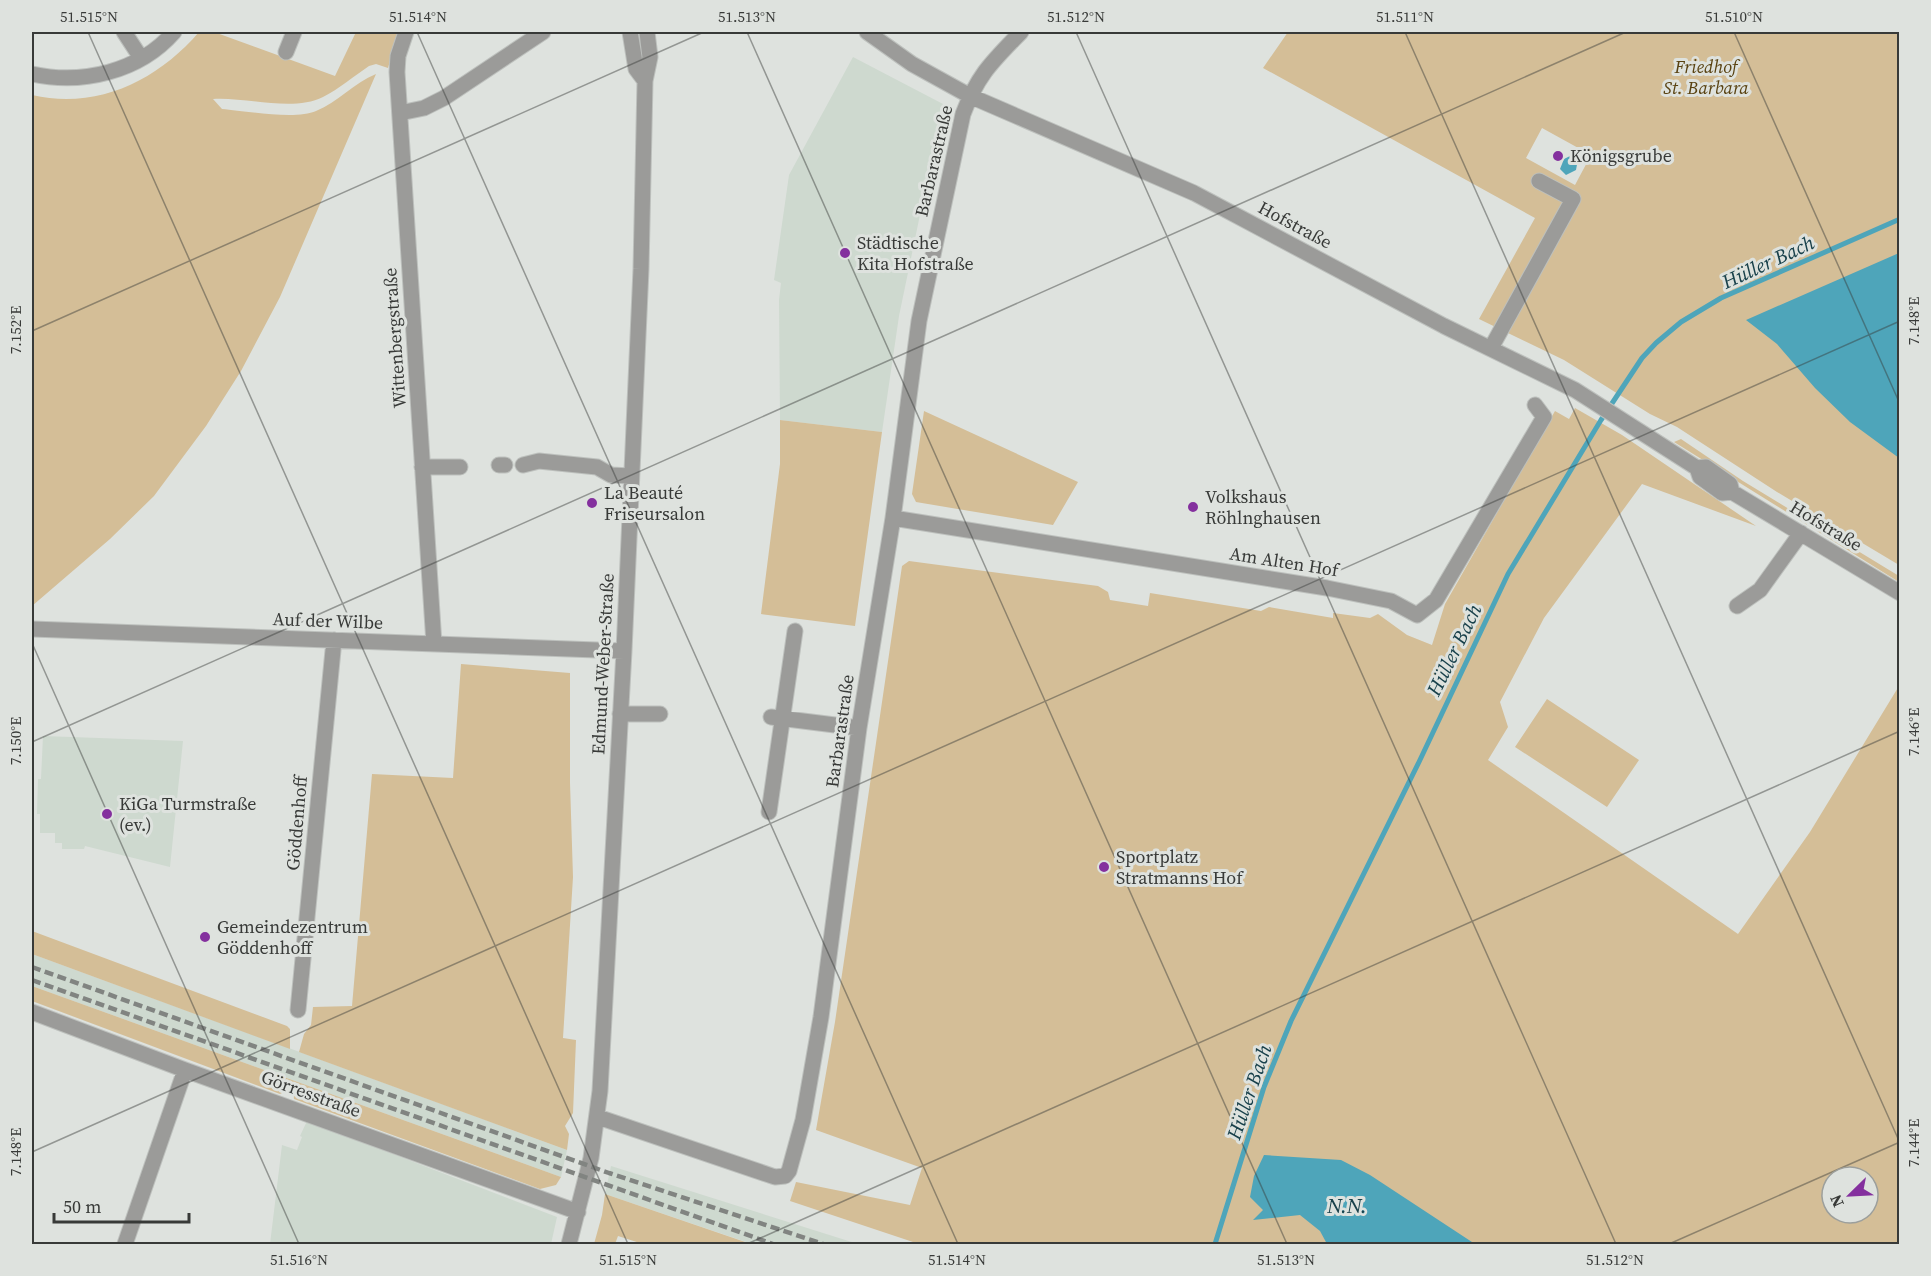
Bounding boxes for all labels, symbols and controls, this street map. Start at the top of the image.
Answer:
text: 51.515°N [60,6,118,27]
text: 51.514°N [389,6,447,27]
text: 51.513°N [718,6,776,27]
text: 51.512°N [1047,6,1105,27]
text: 51.511°N [1376,6,1434,27]
text: 51.510°N [1705,6,1763,27]
park label: Friedhof St. Barbara [1663,54,1749,100]
street label: Barbarastraße [909,103,959,219]
place label: Königsgrube [1570,143,1672,168]
marker: Königsgrube [1551,149,1565,163]
street label: Hofstraße [1254,195,1336,254]
water label: Hüller Bach [1716,228,1819,296]
place label: Städtische Kita Hofstraße [857,230,974,276]
marker: Städtische Kita Hofstraße [838,246,852,260]
street label: Wittenbergstraße [377,267,412,409]
text: 7.148°E [1903,297,1924,345]
text: 7.152°E [5,306,26,354]
place label: La Beauté Friseursalon [604,480,705,526]
place label: Volkshaus Röhlnghausen [1205,484,1321,530]
street label: Hofstraße [1785,494,1867,557]
marker: La Beauté Friseursalon [585,496,599,510]
marker: Volkshaus Röhlnghausen [1186,500,1200,514]
street label: Am Alten Hof [1228,541,1342,583]
street label: Edmund-Weber-Straße [585,573,620,755]
water label: Hüller Bach [1419,599,1488,702]
street label: Auf der Wilbe [272,606,384,635]
street label: Barbarastraße [819,673,860,789]
text: 7.146°E [1903,708,1924,756]
text: 7.150°E [5,717,26,765]
street label: Göddenhoff [280,772,313,871]
place label: KiGa Turmstraße (ev.) [119,791,257,837]
marker: KiGa Turmstraße (ev.) [100,807,114,821]
place label: Sportplatz Stratmanns Hof [1116,844,1244,890]
marker: Sportplatz Stratmanns Hof [1097,860,1111,874]
place label: Gemeindezentrum Göddenhoff [217,914,368,960]
marker: Gemeindezentrum Göddenhoff [198,930,212,944]
water label: Hüller Bach [1219,1041,1278,1144]
street label: Görresstraße [258,1064,364,1123]
text: 7.144°E [1903,1119,1924,1167]
text: 7.148°E [5,1128,26,1176]
north arrow [1820,1165,1880,1225]
scale bar [54,1186,189,1224]
text: N [1824,1191,1849,1211]
water label: N.N. [1326,1192,1367,1220]
text: 50 m [63,1194,101,1219]
text: 51.516°N [270,1249,328,1270]
text: 51.515°N [599,1249,657,1270]
text: 51.514°N [928,1249,986,1270]
text: 51.513°N [1257,1249,1315,1270]
text: 51.512°N [1586,1249,1644,1270]

